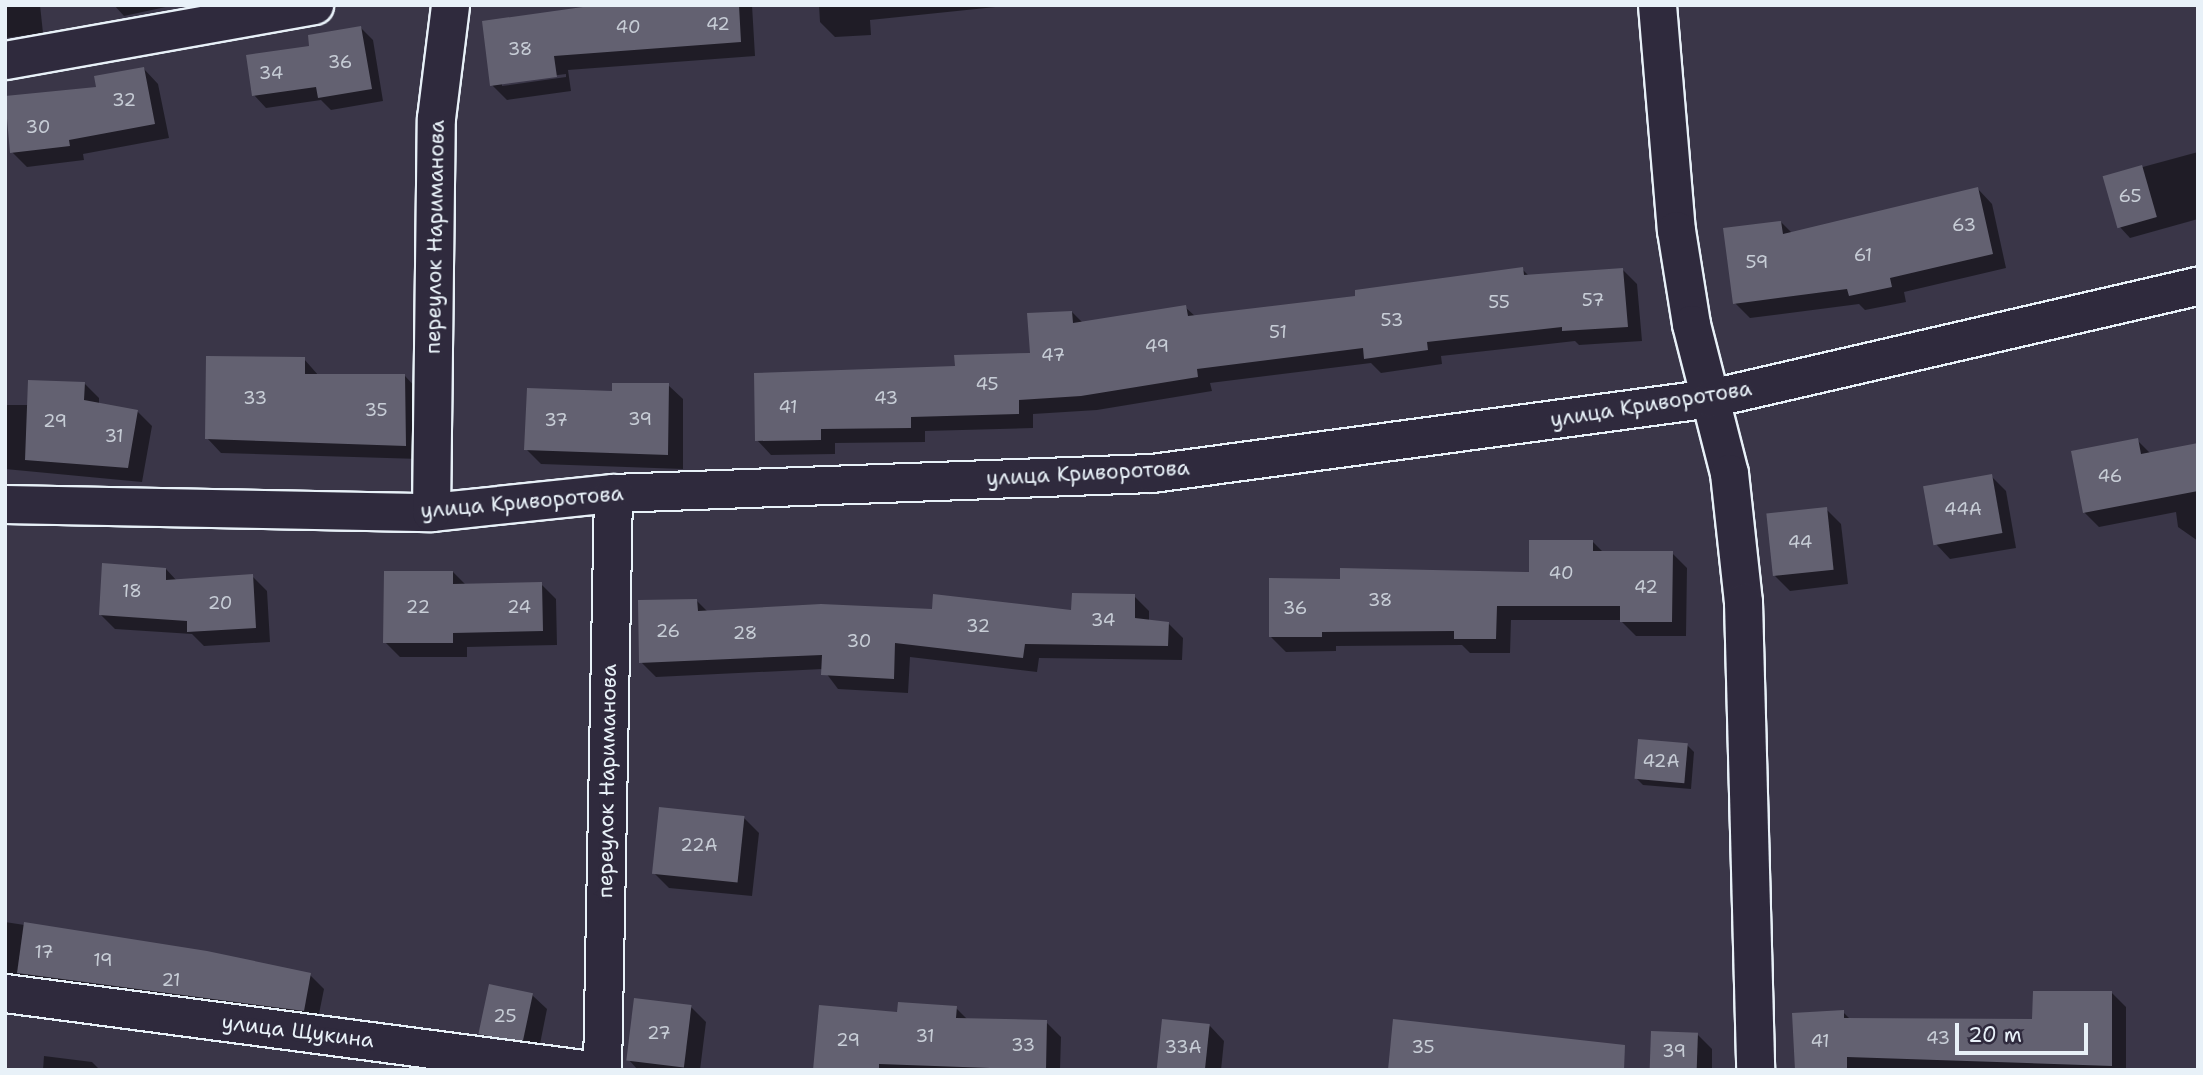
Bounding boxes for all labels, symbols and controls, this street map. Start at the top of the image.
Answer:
house number: 42 [706,13,730,35]
house number: 40 [615,16,641,38]
house number: 38 [508,38,532,60]
house number: 36 [328,51,352,73]
house number: 34 [259,62,283,84]
house number: 32 [112,89,136,111]
house number: 30 [26,116,50,138]
street label: переулок Нариманова [420,120,450,354]
house number: 65 [2119,185,2141,207]
house number: 63 [1952,214,1976,236]
house number: 61 [1854,244,1872,266]
house number: 59 [1746,251,1768,273]
house number: 57 [1582,289,1604,311]
house number: 55 [1488,291,1510,313]
house number: 53 [1381,309,1403,331]
house number: 51 [1269,321,1287,343]
house number: 49 [1145,335,1169,357]
house number: 47 [1041,344,1065,366]
house number: 45 [975,373,999,395]
street label: улица Криворотова [1548,376,1754,432]
house number: 33 [243,387,267,409]
house number: 43 [874,387,898,409]
house number: 41 [778,396,798,418]
house number: 35 [364,399,388,421]
house number: 39 [628,408,652,430]
house number: 37 [544,409,568,431]
house number: 29 [43,410,67,432]
house number: 31 [104,425,124,447]
street label: улица Криворотова [986,455,1190,491]
house number: 46 [2098,465,2122,487]
street label: улица Криворотова [419,481,625,523]
house number: 44А [1944,498,1982,520]
house number: 44 [1788,531,1812,553]
house number: 40 [1548,562,1574,584]
house number: 42 [1634,576,1658,598]
house number: 18 [122,580,142,602]
house number: 38 [1368,589,1392,611]
house number: 20 [208,592,232,614]
house number: 22 [406,596,430,618]
house number: 24 [507,596,531,618]
house number: 36 [1283,597,1307,619]
house number: 34 [1091,609,1115,631]
house number: 32 [966,615,990,637]
house number: 26 [656,620,680,642]
house number: 28 [733,622,757,644]
house number: 30 [847,630,871,652]
street label: переулок Нариманова [592,664,622,898]
house number: 42А [1642,750,1680,772]
house number: 22А [680,834,718,856]
house number: 17 [34,941,54,963]
house number: 19 [93,949,113,971]
house number: 21 [161,969,181,991]
house number: 25 [493,1005,517,1027]
street label: улица Щукина [220,1009,376,1053]
scale bar [1958,1009,2091,1052]
text: 20 m [1968,1021,2022,1049]
house number: 27 [647,1022,671,1044]
house number: 31 [915,1025,935,1047]
house number: 43 [1926,1027,1950,1049]
house number: 29 [836,1029,860,1051]
house number: 41 [1810,1030,1830,1052]
house number: 33 [1011,1034,1035,1056]
house number: 33А [1164,1036,1202,1058]
house number: 35 [1411,1036,1435,1058]
house number: 39 [1662,1040,1686,1062]

